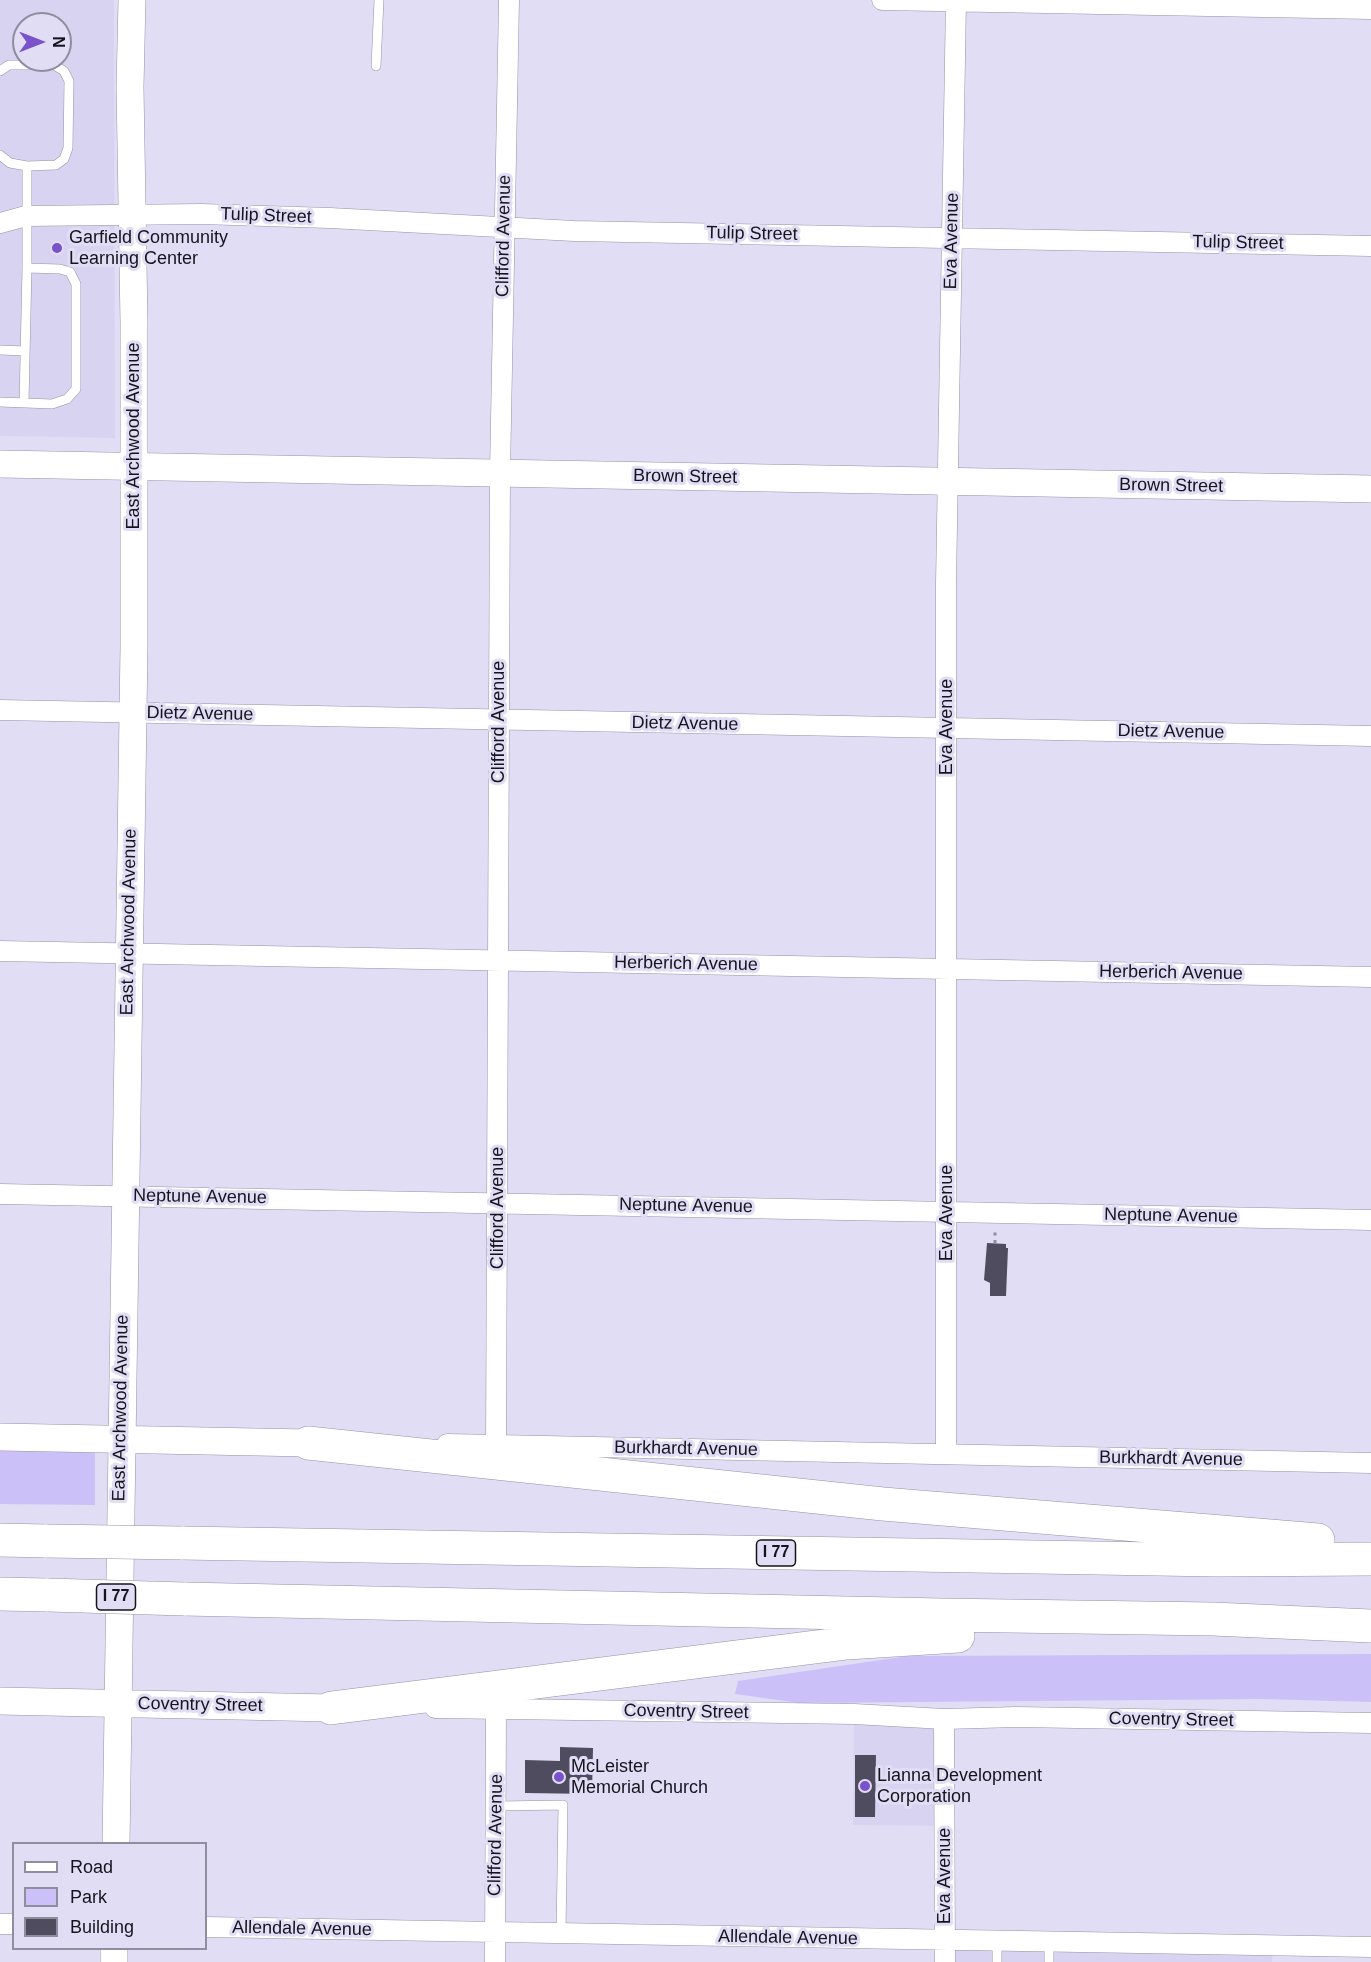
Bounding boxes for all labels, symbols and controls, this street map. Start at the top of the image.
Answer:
north arrow [12,12,72,72]
text: N [50,36,67,48]
street label: Clifford Avenue [492,175,516,297]
street label: Eva Avenue [940,192,964,290]
street label: Tulip Street [220,204,312,228]
street label: Tulip Street [706,222,798,246]
place label: Garfield Community Learning Center [69,227,228,270]
street label: Tulip Street [1192,231,1284,255]
marker: Garfield Community Learning Center [50,241,64,255]
street label: East Archwood Avenue [123,343,145,529]
street label: Brown Street [633,465,737,489]
street label: Brown Street [1119,474,1223,498]
street label: Clifford Avenue [488,661,510,783]
street label: Eva Avenue [936,679,958,775]
street label: Dietz Avenue [146,702,254,726]
street label: Dietz Avenue [631,712,739,736]
street label: Dietz Avenue [1117,720,1225,744]
street label: East Archwood Avenue [117,828,141,1016]
street label: Herberich Avenue [614,952,758,976]
street label: Herberich Avenue [1099,961,1243,985]
street label: Clifford Avenue [487,1147,509,1269]
street label: Eva Avenue [936,1165,958,1261]
street label: Neptune Avenue [133,1185,267,1209]
street label: Neptune Avenue [619,1194,753,1218]
street label: Neptune Avenue [1104,1204,1238,1228]
street label: East Archwood Avenue [109,1314,133,1502]
street label: Burkhardt Avenue [614,1437,758,1461]
street label: Burkhardt Avenue [1099,1447,1243,1471]
road number: I 77 [756,1540,796,1566]
road number: I 77 [96,1584,136,1610]
street label: Coventry Street [137,1693,263,1717]
street label: Coventry Street [623,1700,749,1724]
street label: Coventry Street [1108,1708,1234,1732]
place label: McLeister Memorial Church [571,1756,708,1798]
place label: Lianna Development Corporation [877,1765,1042,1808]
marker: McLeister Memorial Church [552,1770,566,1784]
street label: Clifford Avenue [484,1774,508,1896]
marker: Lianna Development Corporation [858,1779,872,1793]
street label: Eva Avenue [934,1828,956,1924]
legend [12,1842,207,1950]
text: Road [70,1857,113,1877]
text: Park [70,1887,107,1907]
text: Building [70,1917,134,1937]
street label: Allendale Avenue [232,1917,372,1941]
street label: Allendale Avenue [718,1926,858,1950]

